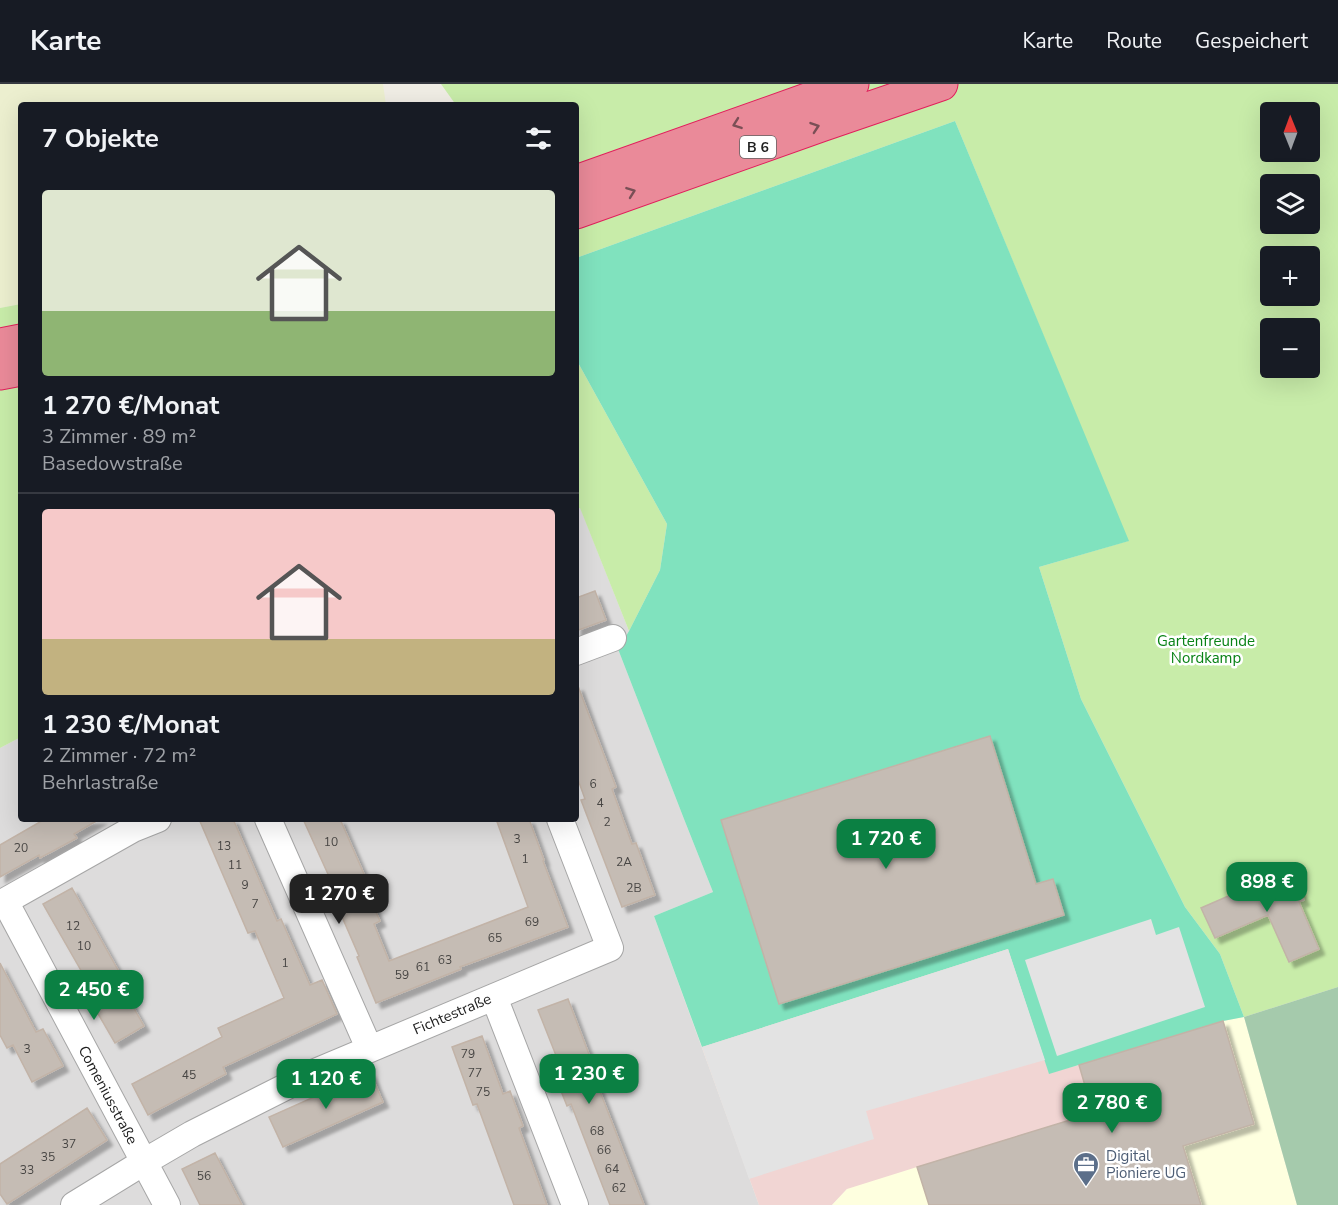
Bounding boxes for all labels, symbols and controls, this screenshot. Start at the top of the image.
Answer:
text: Karte [30,22,101,60]
text: Karte [1023,27,1073,55]
text: Route [1106,27,1162,55]
text: Gespeichert [1195,27,1308,55]
north arrow [1260,102,1320,162]
map controls [1260,102,1320,378]
one-way arrow [732,117,743,130]
text: 7 Objekte [42,121,159,156]
icon: filters [522,122,555,155]
one-way arrow [809,122,820,135]
road number: B 6 [740,136,776,158]
button: layers [1260,174,1320,234]
one-way arrow [625,187,636,200]
icon: home [245,229,353,337]
button: + [1260,246,1320,306]
button: − [1260,318,1320,378]
text: 1 270 €/Monat [42,388,219,423]
text: 3 Zimmer · 89 m² [42,423,196,450]
text: Basedowstraße [42,450,183,477]
icon: home [245,548,353,656]
park label: Gartenfreunde Nordkamp [1157,631,1255,668]
text: 1 230 €/Monat [42,707,219,742]
text: 2 Zimmer · 72 m² [42,742,196,769]
text: Behrlastraße [42,769,158,796]
house number: 6 [589,776,597,792]
house number: 4 [596,795,604,811]
house number: 2 [603,814,611,830]
pin: 1 720 € [831,819,941,870]
text: 1 720 € [851,825,921,852]
house number: 3 [513,831,521,847]
house number: 10 [324,834,338,850]
house number: 13 [217,838,231,854]
house number: 20 [14,840,28,856]
house number: 1 [521,851,529,867]
house number: 2A [616,854,632,870]
house number: 11 [228,857,242,873]
pin: 898 € [1225,862,1309,913]
text: 898 € [1240,868,1294,895]
pin: 1 270 € [284,874,394,925]
house number: 9 [241,877,249,893]
text: 1 270 € [304,880,374,907]
house number: 2B [626,880,642,896]
house number: 7 [251,896,259,912]
house number: 69 [525,914,539,930]
house number: 12 [66,918,80,934]
house number: 65 [488,930,502,946]
house number: 10 [77,938,91,954]
house number: 63 [438,952,452,968]
house number: 1 [281,955,289,971]
house number: 61 [416,959,430,975]
house number: 59 [395,967,409,983]
pin: 2 450 € [39,970,149,1021]
text: 2 450 € [59,976,129,1003]
street label: Fichtestraße [410,989,494,1039]
house number: 3 [23,1041,31,1057]
street label: Comeniusstraße [74,1042,142,1148]
house number: 79 [461,1046,475,1062]
pin: 1 230 € [534,1054,644,1105]
pin: 1 120 € [271,1059,381,1110]
text: 1 230 € [554,1060,624,1087]
text: 1 120 € [291,1065,361,1092]
house number: 77 [468,1065,482,1081]
house number: 45 [182,1067,196,1083]
pin: 2 780 € [1057,1083,1167,1134]
house number: 75 [476,1084,490,1100]
text: 2 780 € [1077,1089,1147,1116]
house number: 68 [590,1123,604,1139]
house number: 37 [62,1136,76,1152]
house number: 66 [597,1142,611,1158]
place label: Digital Pioniere UG [1106,1146,1186,1183]
house number: 35 [41,1149,55,1165]
office icon: Digital Pioniere UG [1071,1150,1101,1188]
house number: 64 [605,1161,619,1177]
house number: 33 [20,1162,34,1178]
house number: 56 [197,1168,211,1184]
house number: 62 [612,1180,626,1196]

